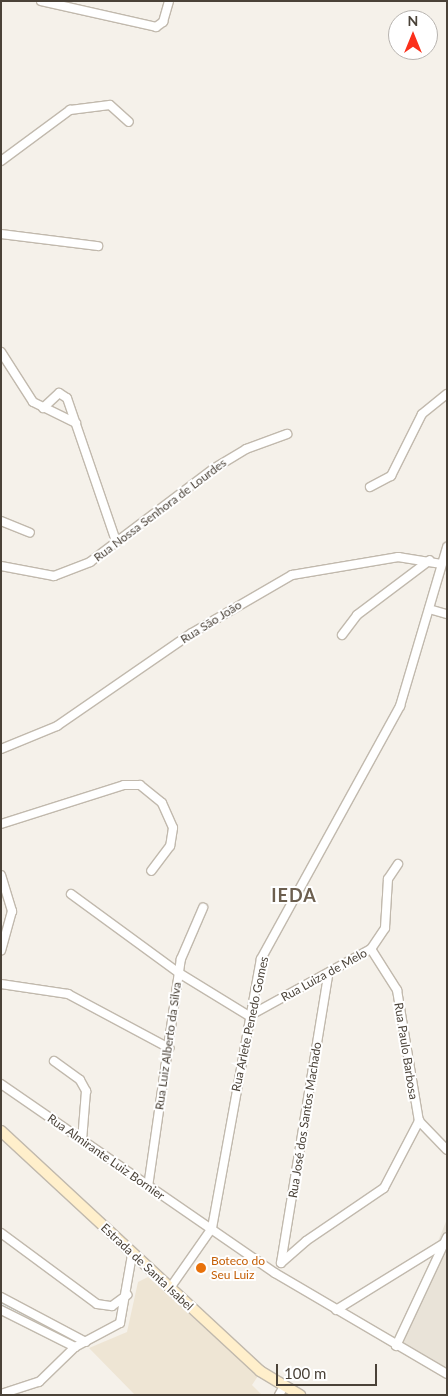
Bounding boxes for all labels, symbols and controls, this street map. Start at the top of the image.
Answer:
north arrow [388,10,438,60]
text: N [408,12,418,29]
street label: Rua Nossa Senhora de Lourdes [91,455,229,565]
street label: Rua São João [178,597,244,647]
district label: IEDA [271,884,317,906]
street label: Rua Luiza de Melo [279,945,369,1005]
street label: Rua Arlete Penedo Gomes [229,955,271,1093]
street label: Rua Luiz Alberto da Silva [152,981,184,1111]
street label: Rua Paulo Barbosa [391,1001,421,1101]
street label: Rua José dos Santos Machado [286,1041,324,1199]
street label: Rua Almirante Luiz Bornier [44,1111,168,1203]
street label: Estrada de Santa Isabel [98,1220,196,1314]
place label: Boteco do Seu Luiz [211,1254,265,1282]
marker: Boteco do Seu Luiz [195,1262,207,1274]
scale bar [278,1354,379,1386]
text: 100 m [284,1364,326,1382]

